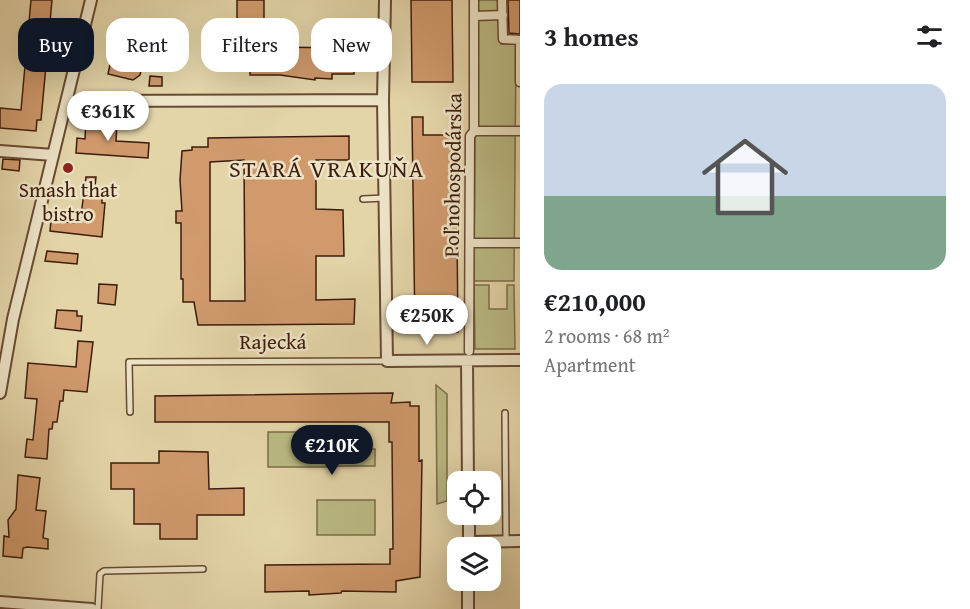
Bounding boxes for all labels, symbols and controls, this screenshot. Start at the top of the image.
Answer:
text: 3 homes [544,17,639,56]
chip: Buy [18,18,94,72]
chip: Rent [106,18,189,72]
chip: Filters [201,18,299,72]
chip: New [311,18,392,72]
icon: filters [913,20,946,53]
pin: €361K [66,91,150,142]
street label: Poľnohospodárska [436,93,469,257]
text: €361K [81,96,135,125]
icon: home [691,123,799,231]
district label: STARÁ VRAKUŇA [229,151,425,186]
marker: Smash that bistro [61,161,75,175]
place label: Smash that bistro [19,174,118,229]
text: €210,000 [544,282,646,321]
pin: €250K [385,295,469,346]
text: €250K [400,300,454,329]
text: 2 rooms · 68 m² [544,321,670,350]
street label: Rajecká [239,326,307,357]
text: Apartment [544,350,636,379]
pin: €210K [290,425,374,476]
text: €210K [305,430,359,459]
map controls [447,471,501,591]
button: locate [447,471,501,525]
button: layers [447,537,501,591]

